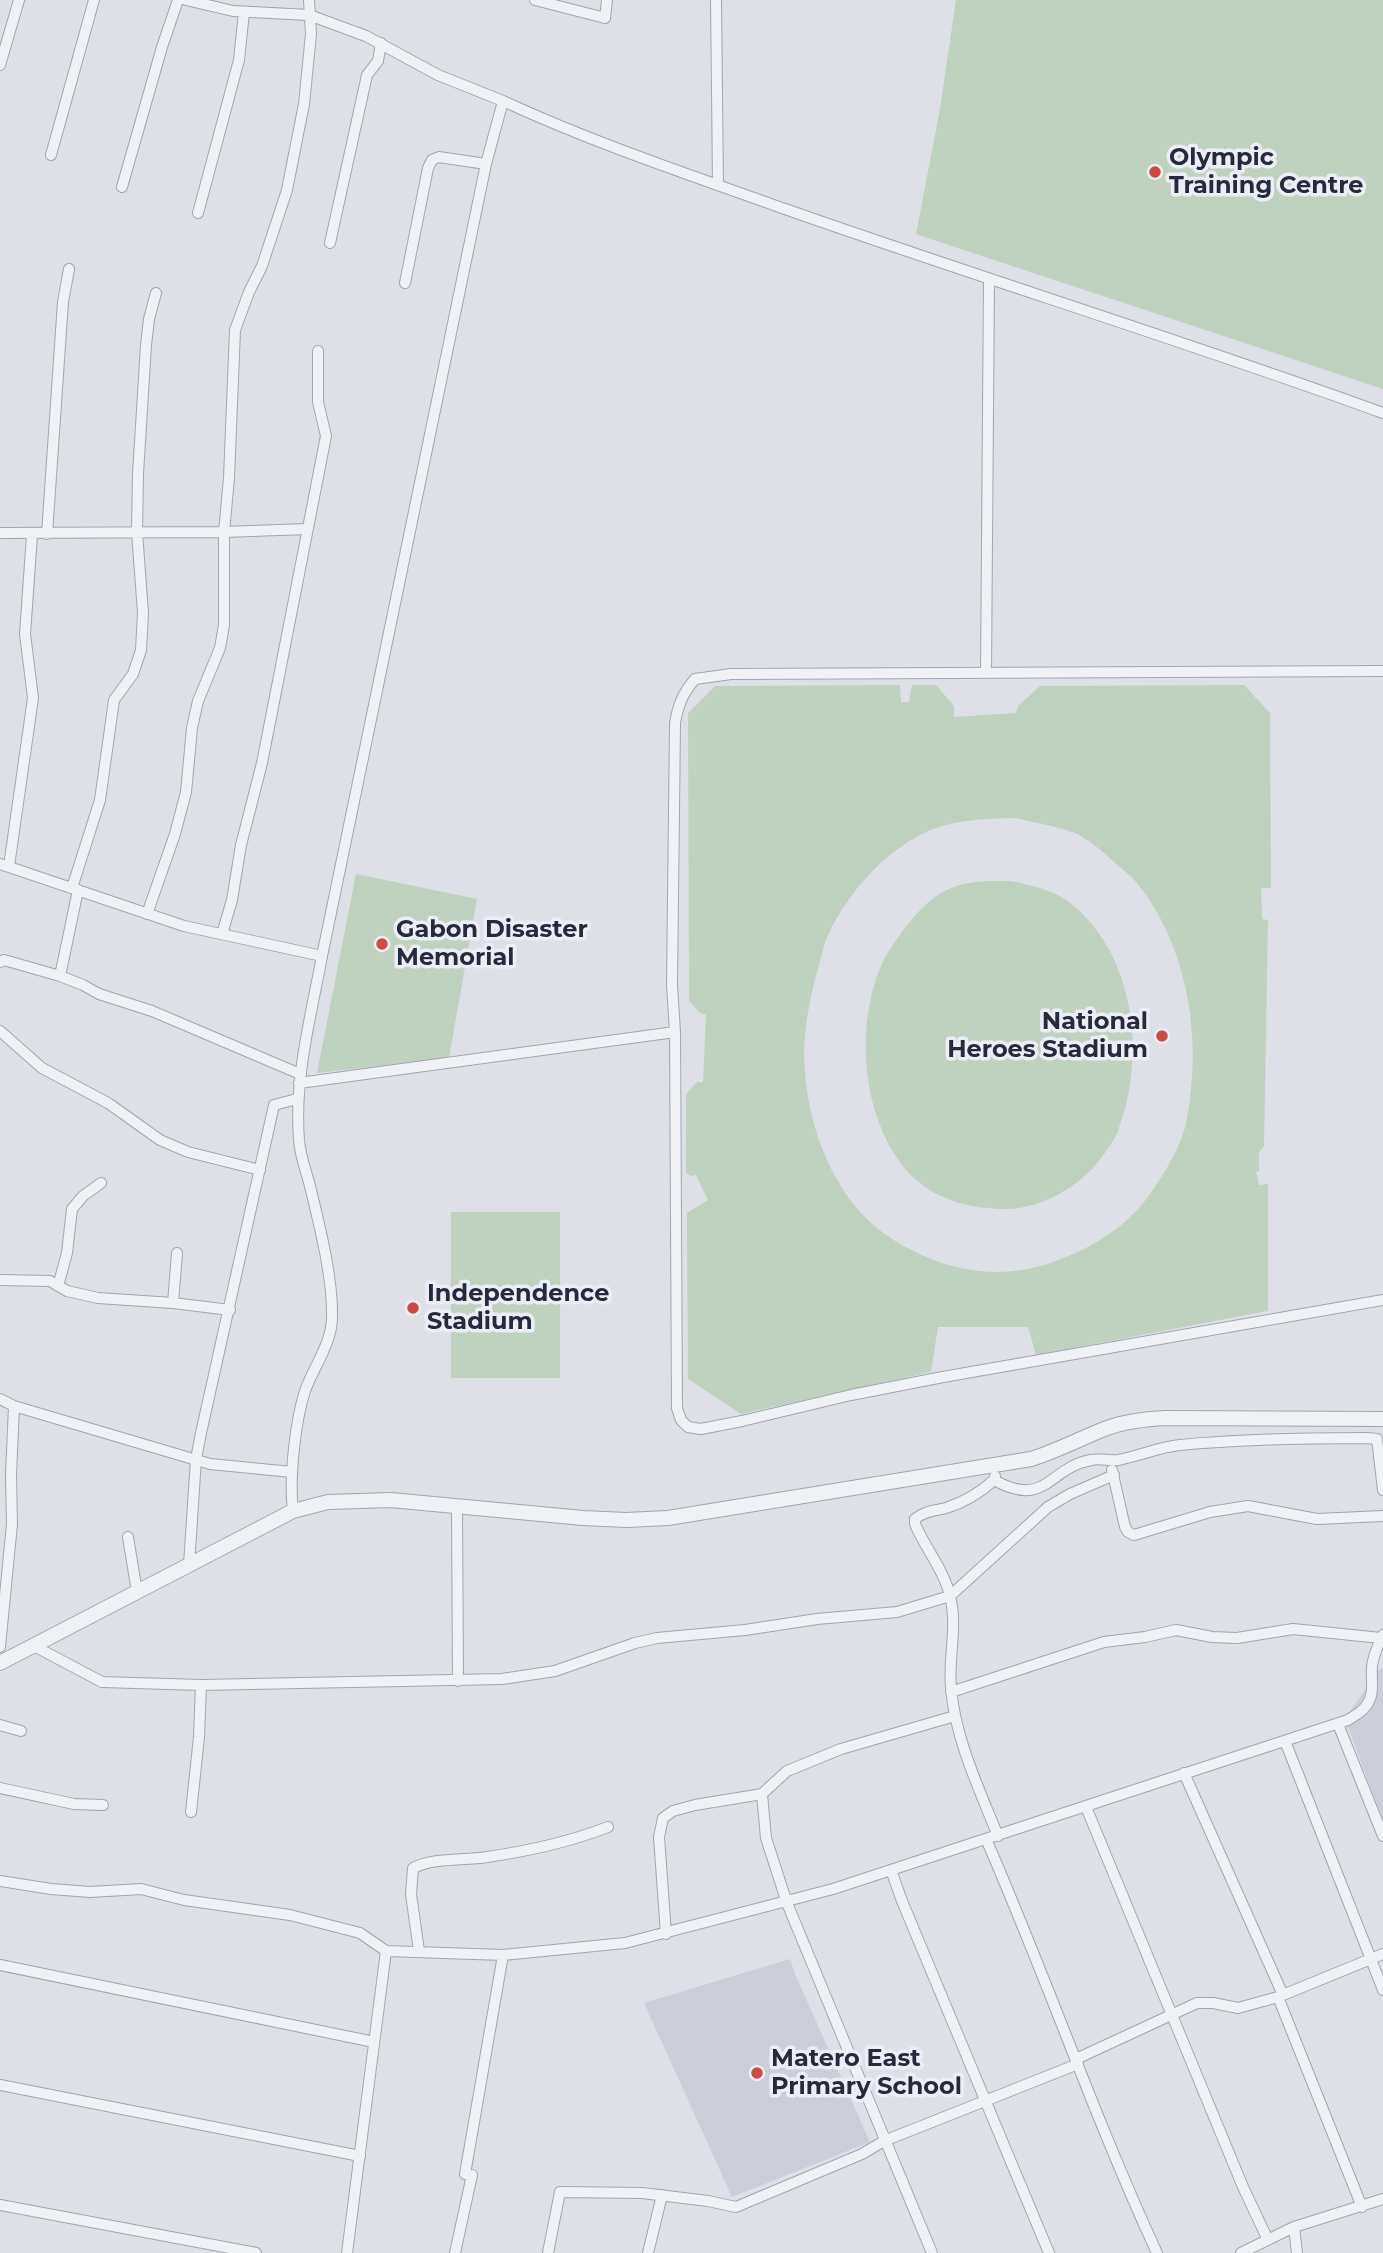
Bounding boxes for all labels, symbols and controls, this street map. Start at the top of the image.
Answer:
place label: Olympic Training Centre [1169,144,1363,200]
marker: Olympic Training Centre [1147,164,1163,180]
place label: Gabon Disaster Memorial [396,916,588,972]
marker: Gabon Disaster Memorial [374,936,390,952]
place label: National Heroes Stadium [947,1008,1148,1064]
marker: National Heroes Stadium [1154,1028,1170,1044]
place label: Independence Stadium [427,1280,609,1336]
marker: Independence Stadium [405,1300,421,1316]
place label: Matero East Primary School [771,2045,962,2101]
marker: Matero East Primary School [749,2065,765,2081]

